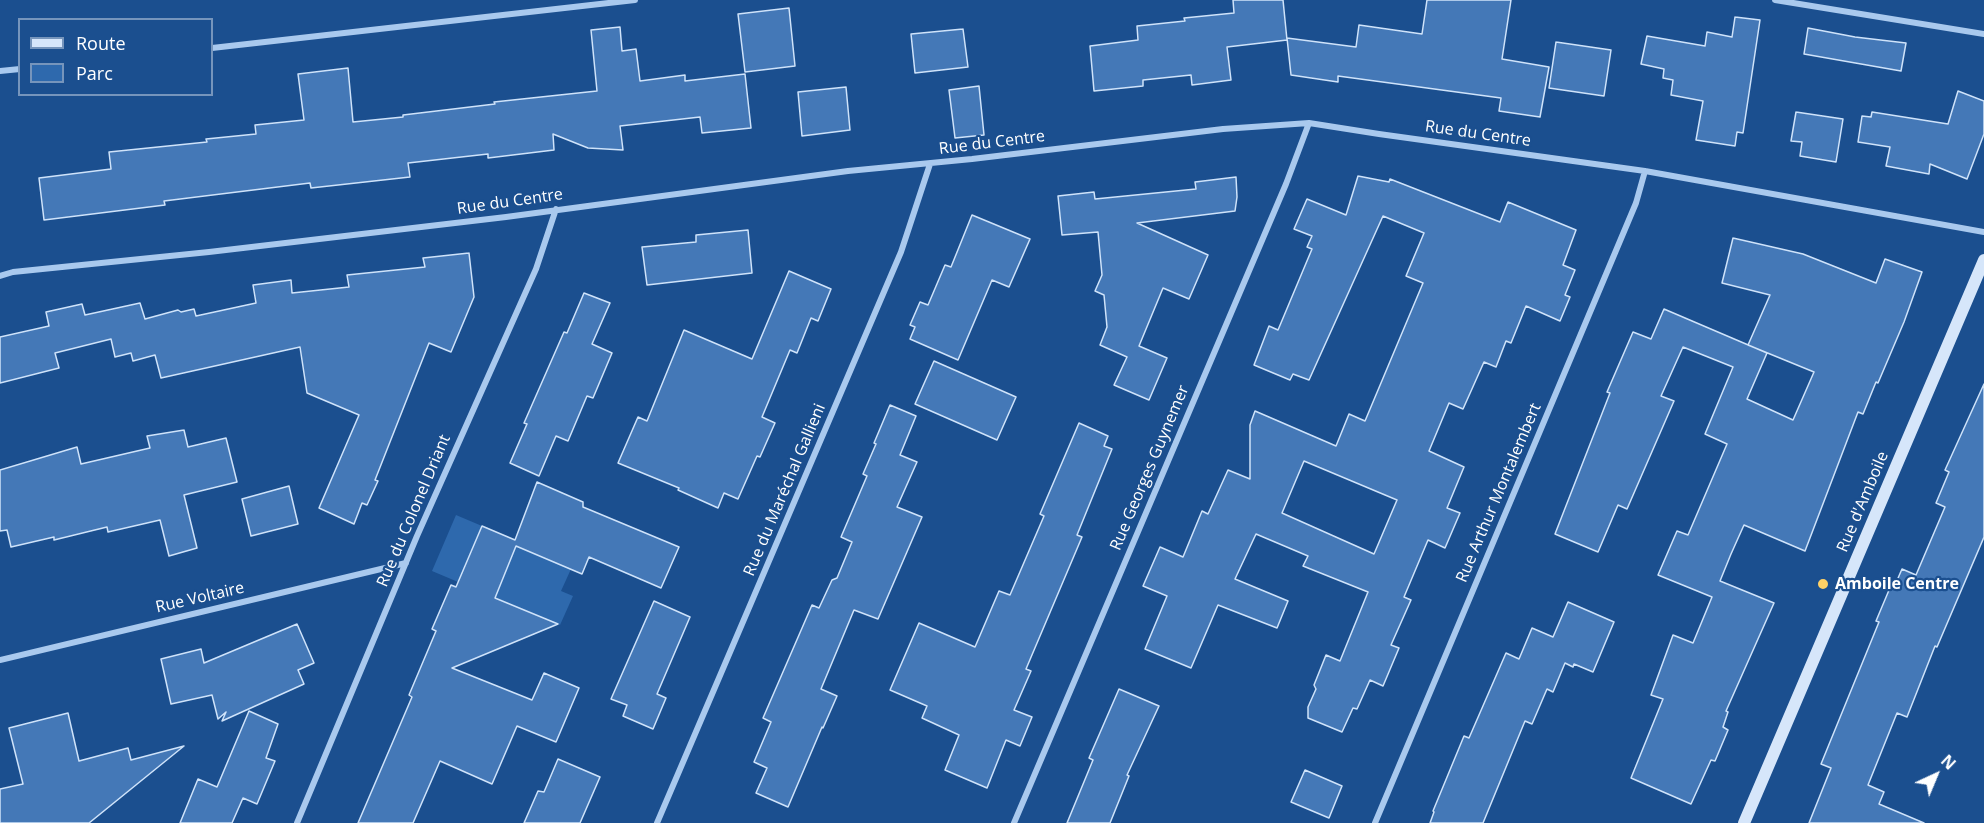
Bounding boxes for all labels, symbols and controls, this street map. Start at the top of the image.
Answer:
legend [18,18,213,96]
text: Route [76,31,126,55]
text: Parc [76,61,113,85]
street label: Rue du Centre [1424,117,1532,151]
street label: Rue du Centre [938,127,1046,159]
street label: Rue du Centre [456,185,564,219]
street label: Rue Georges Guynemer [1106,382,1194,554]
street label: Rue du Maréchal Gallieni [740,401,830,579]
street label: Rue Arthur Montalembert [1453,401,1545,585]
street label: Rue du Colonel Driant [373,432,455,590]
street label: Rue d'Amboile [1833,449,1893,555]
place label: Amboile Centre [1835,574,1959,594]
marker: Amboile Centre [1816,577,1830,591]
street label: Rue Voltaire [154,579,246,617]
north arrow [1906,745,1966,805]
text: N [1936,750,1961,774]

